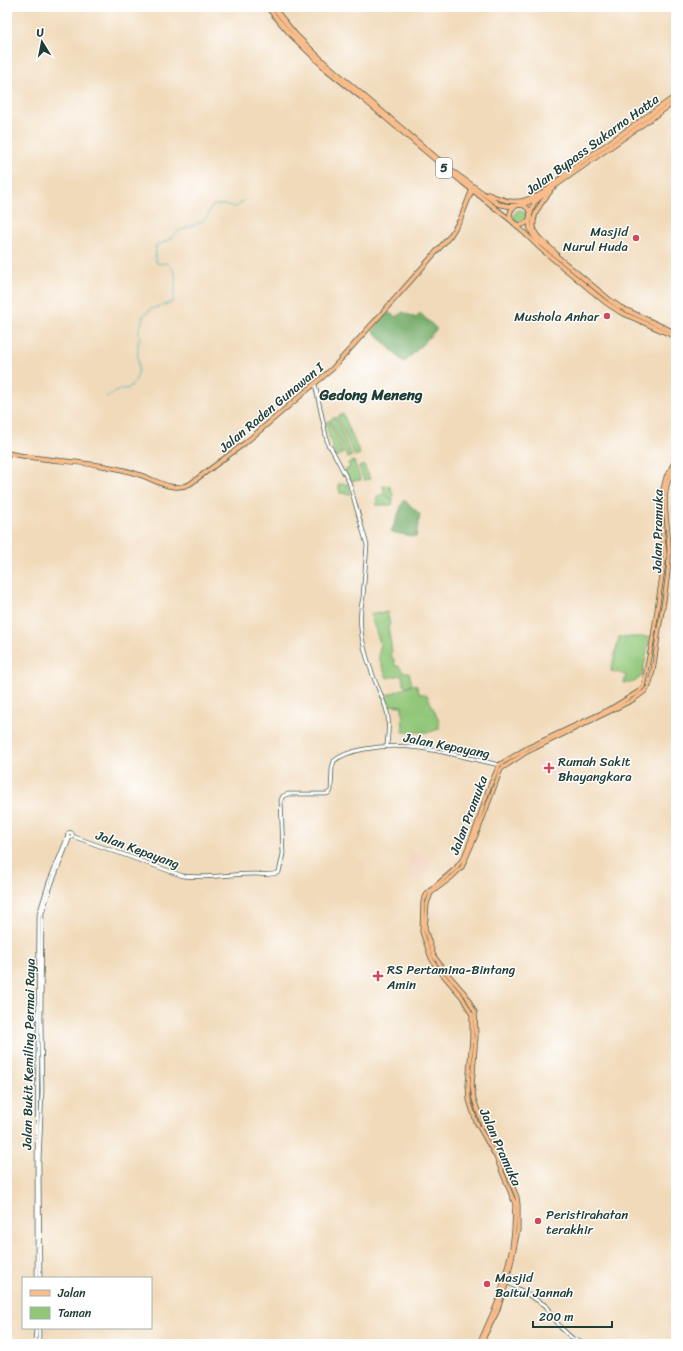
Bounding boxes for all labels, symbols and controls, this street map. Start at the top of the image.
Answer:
north arrow [22,22,62,62]
text: U [35,23,46,43]
street label: Jalan Bypass Sukarno Hatta [520,88,664,201]
road number: 5 [436,158,452,178]
place label: Masjid Nurul Huda [563,220,629,258]
marker: Masjid Nurul Huda [631,233,641,243]
place label: Mushola Anhar [514,305,600,328]
marker: Mushola Anhar [602,311,612,321]
street label: Jalan Raden Gunawan I [213,356,330,459]
district label: Gedong Meneng [318,382,423,408]
street label: Jalan Pramuka [645,489,670,574]
street label: Jalan Kepayang [401,726,493,765]
place label: Rumah Sakit Bhayangkara [558,750,632,788]
marker: Rumah Sakit Bhayangkara [543,762,555,774]
street label: Jalan Pramuka [442,772,494,859]
street label: Jalan Kepayang [92,823,183,875]
street label: Jalan Bukit Kemiling Permai Raya [15,958,42,1151]
place label: RS Pertamina-Bintang Amin [386,958,516,996]
marker: RS Pertamina-Bintang Amin [372,970,384,982]
street label: Jalan Pramuka [473,1104,528,1190]
place label: Peristirahatan terakhir [546,1203,628,1241]
marker: Peristirahatan terakhir [533,1216,543,1226]
place label: Masjid Baitul Jannah [495,1266,573,1304]
legend [22,1277,152,1329]
marker: Masjid Baitul Jannah [482,1279,492,1289]
text: Jalan [57,1282,86,1304]
text: Taman [58,1302,92,1324]
scale bar [533,1303,612,1329]
text: 200 m [539,1306,573,1328]

